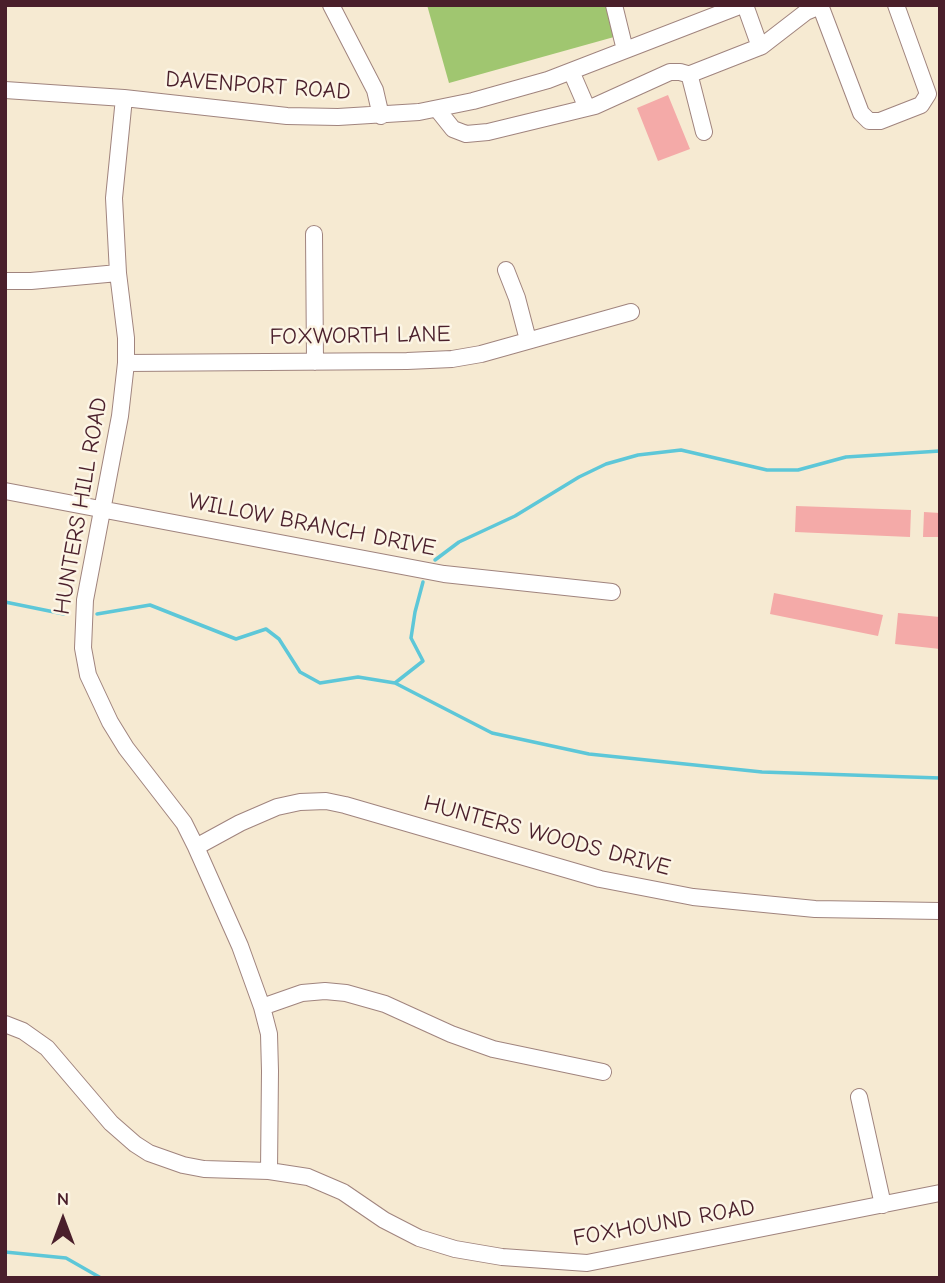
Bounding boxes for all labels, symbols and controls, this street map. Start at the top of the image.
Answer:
street label: DAVENPORT ROAD [165,66,351,106]
street label: FOXWORTH LANE [269,321,451,351]
street label: HUNTERS HILL ROAD [48,395,114,617]
street label: WILLOW BRANCH DRIVE [186,487,438,563]
street label: HUNTERS WOODS DRIVE [421,790,673,882]
north arrow [28,1185,98,1255]
text: N [57,1188,69,1210]
street label: FOXHOUND ROAD [571,1193,757,1253]

